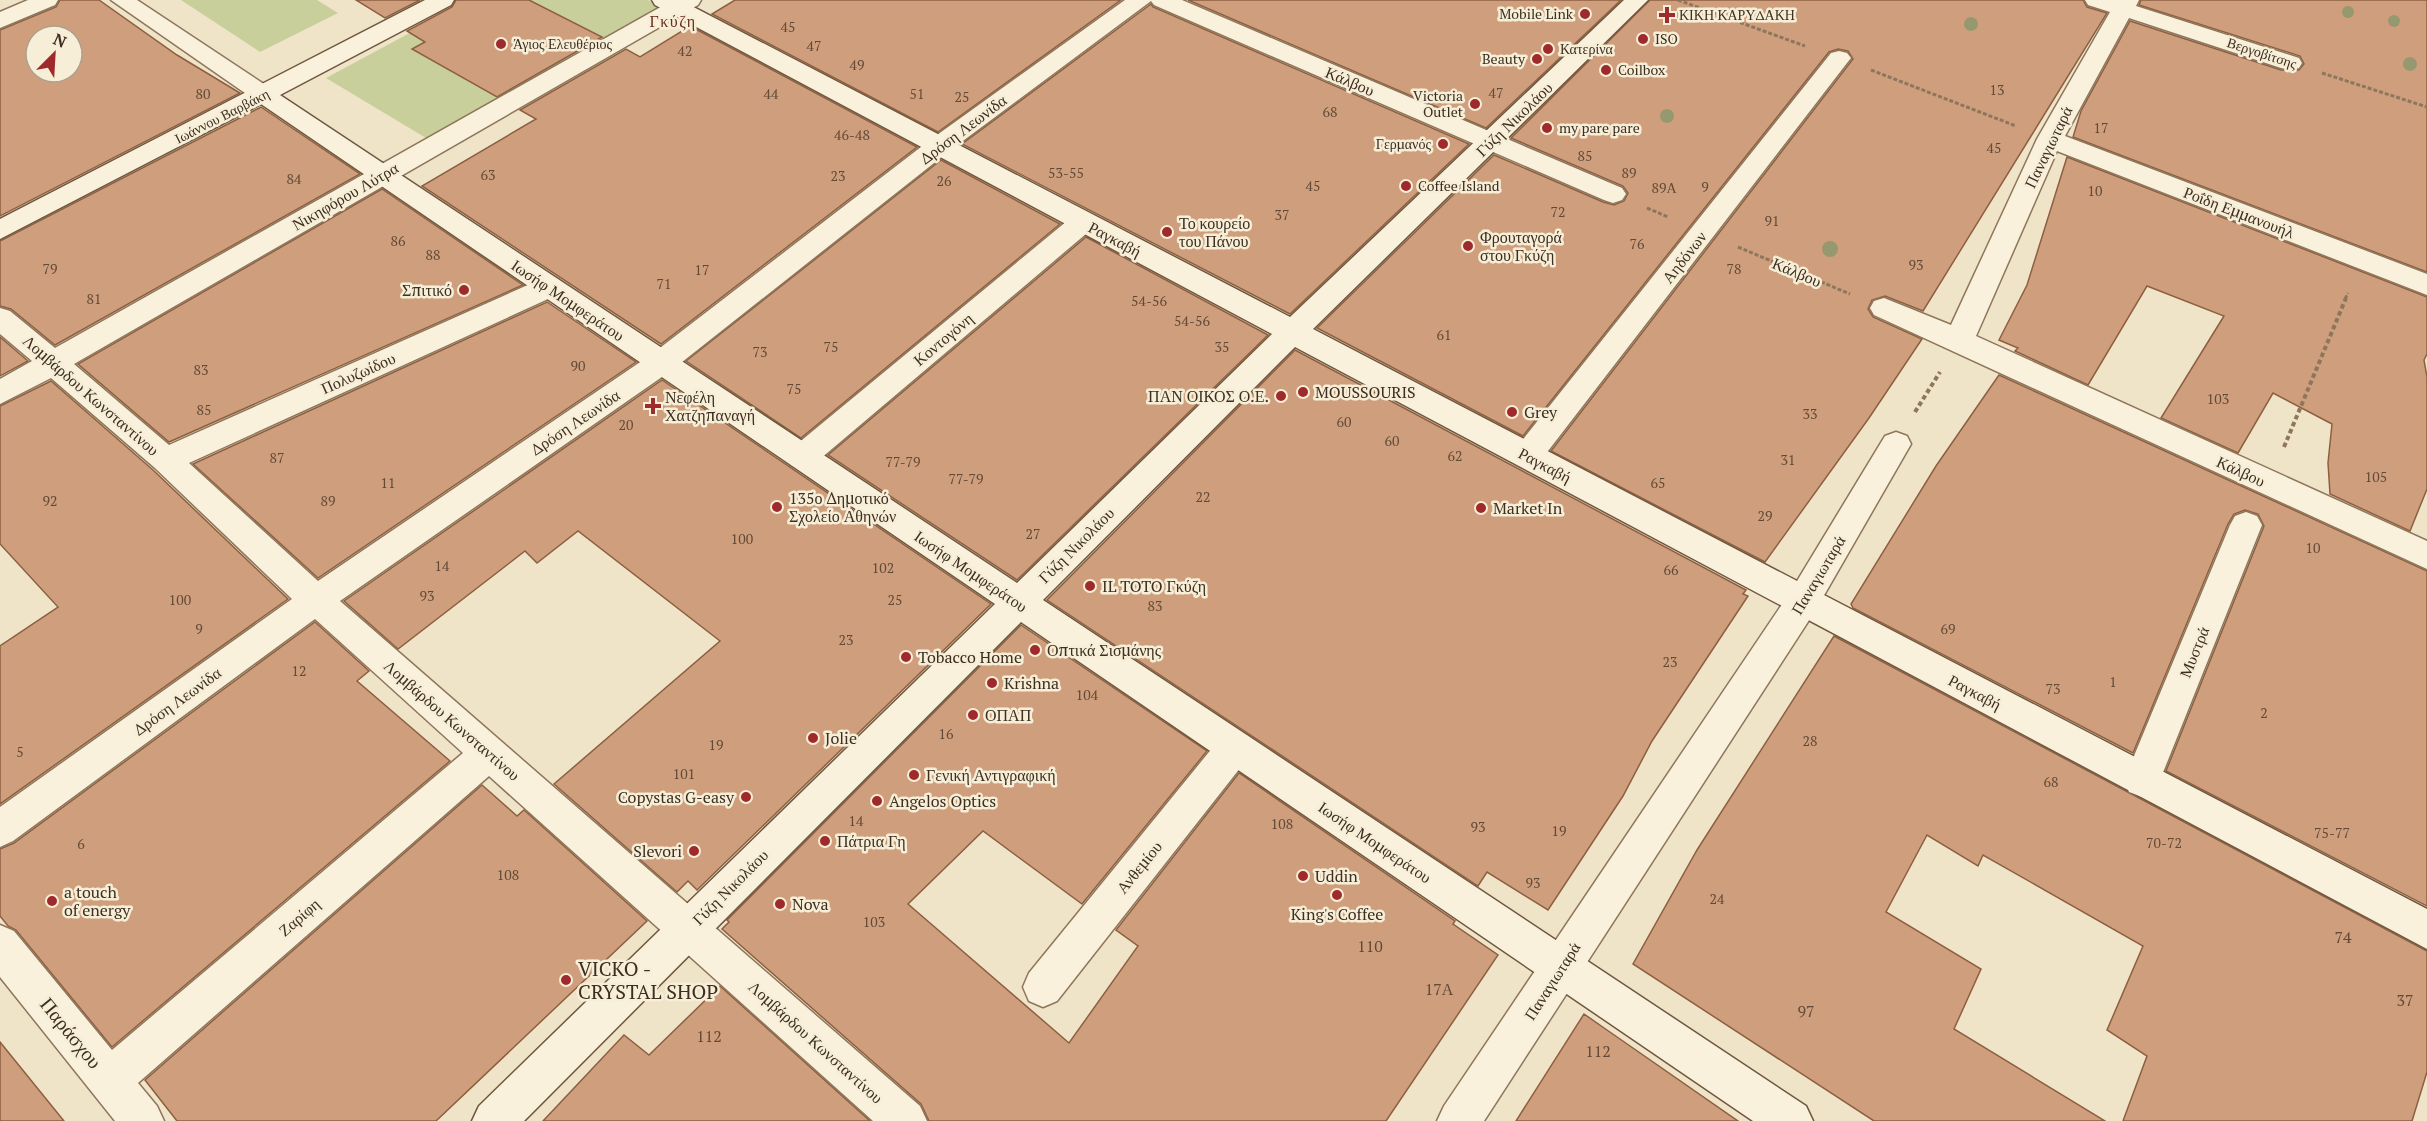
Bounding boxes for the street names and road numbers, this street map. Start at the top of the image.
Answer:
street label: Βεργοβίτσης [2225,32,2300,73]
street label: Κάλβου [1322,61,1378,101]
street label: Γύζη Νικολάου [1471,77,1557,161]
street label: Ιωάννου Βαρβάκη [171,84,272,148]
street label: Δρόση Λεωνίδα [915,89,1011,169]
street label: Παναγιωταρά [2019,102,2078,192]
street label: Νικηφόρου Λύτρα [288,156,403,235]
street label: Ροΐδη Εμμανουήλ [2181,181,2298,243]
street label: Ραγκαβή [1085,216,1145,262]
street label: Αηδόνων [1657,226,1711,288]
street label: Κάλβου [1769,252,1825,292]
street label: Ιωσήφ Μομφεράτου [507,254,629,346]
street label: Κοντογόνη [908,307,978,371]
street label: Λομβάρδου Κωνσταντίνου [18,330,164,460]
street label: Πολυζωίδου [317,347,399,399]
street label: Δρόση Λεωνίδα [526,384,625,460]
street label: Ραγκαβή [1515,442,1575,488]
street label: Κάλβου [2213,450,2269,492]
street label: Γύζη Νικολάου [1033,502,1119,588]
street label: Ιωσήφ Μομφεράτου [910,525,1032,617]
street label: Παναγιωταρά [1786,531,1851,619]
street label: Μυστρά [2174,622,2214,681]
street label: Λομβάρδου Κωνσταντίνου [379,655,525,785]
street label: Δρόση Λεωνίδα [129,661,226,740]
street label: Ραγκαβή [1945,669,2005,715]
street label: Ιωσήφ Μομφεράτου [1314,796,1436,888]
street label: Ανθεμίου [1111,836,1167,898]
street label: Γύζη Νικολάου [687,844,773,930]
street label: Ζαρίφη [274,893,324,941]
street label: Παναγιωταρά [1519,937,1586,1024]
street label: Λομβάρδου Κωνσταντίνου [744,976,888,1108]
street label: Παράσχου [34,991,109,1074]

